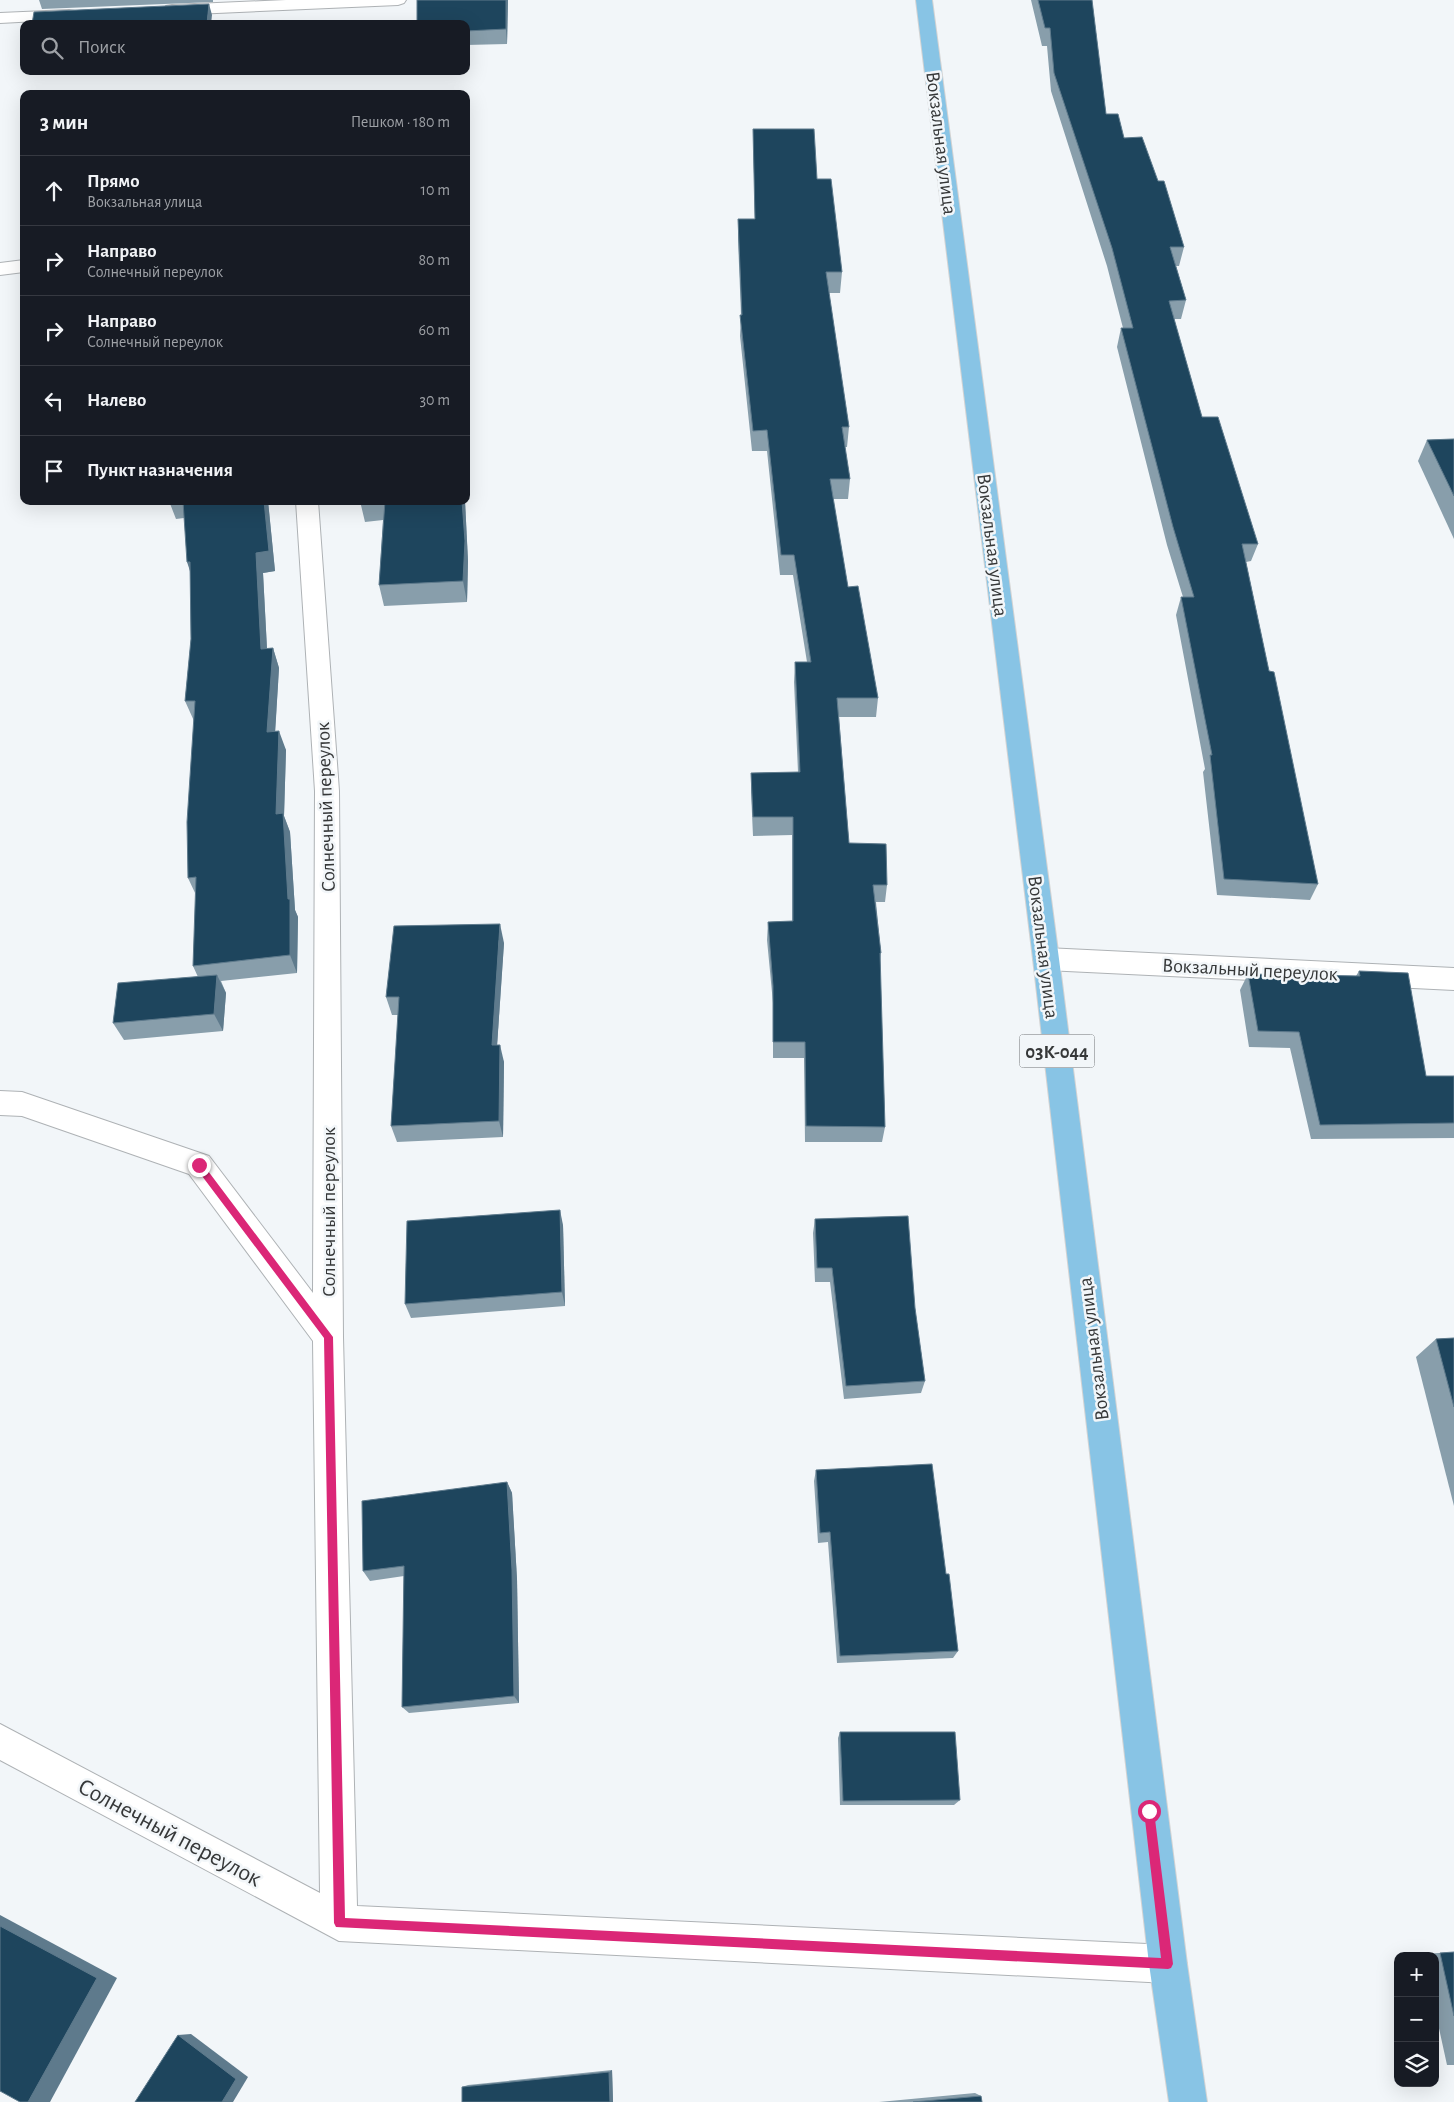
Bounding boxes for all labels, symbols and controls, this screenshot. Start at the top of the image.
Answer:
search box [20,20,470,75]
icon: search [38,34,66,62]
text: Поиск [78,38,125,57]
street label: Вокзальная улица [922,70,960,216]
text: 3 мин [40,112,88,133]
text: Пешком · 180 m [351,114,450,130]
text: Прямо [87,172,140,191]
icon: ahead [40,177,68,205]
text: 10 m [421,182,450,198]
text: Вокзальная улица [87,194,202,210]
text: Направо [87,242,157,261]
icon: right [40,247,68,275]
text: 80 m [419,252,450,268]
text: Солнечный переулок [87,264,223,280]
text: Направо [87,312,157,331]
icon: right [40,317,68,345]
text: 60 m [419,322,450,338]
text: Солнечный переулок [87,334,223,350]
icon: left [40,387,68,415]
text: Налево [87,391,146,410]
text: 30 m [420,392,450,408]
icon: arrive [40,457,68,485]
text: Пункт назначения [87,461,233,480]
street label: Вокзальная улица [973,472,1011,618]
street label: Солнечный переулок [313,722,339,892]
street label: Вокзальная улица [1024,874,1062,1020]
street label: Вокзальный переулок [1162,955,1338,985]
road number: 03К-044 [1020,1034,1094,1068]
street label: Солнечный переулок [319,1127,339,1297]
route end [188,1154,211,1177]
street label: Вокзальная улица [1075,1276,1113,1422]
street label: Солнечный переулок [74,1774,265,1891]
route start [1138,1800,1161,1823]
map controls [1394,1952,1439,2087]
button: + [1394,1952,1439,1997]
button: − [1394,1997,1439,2042]
button: layers [1394,2042,1439,2087]

